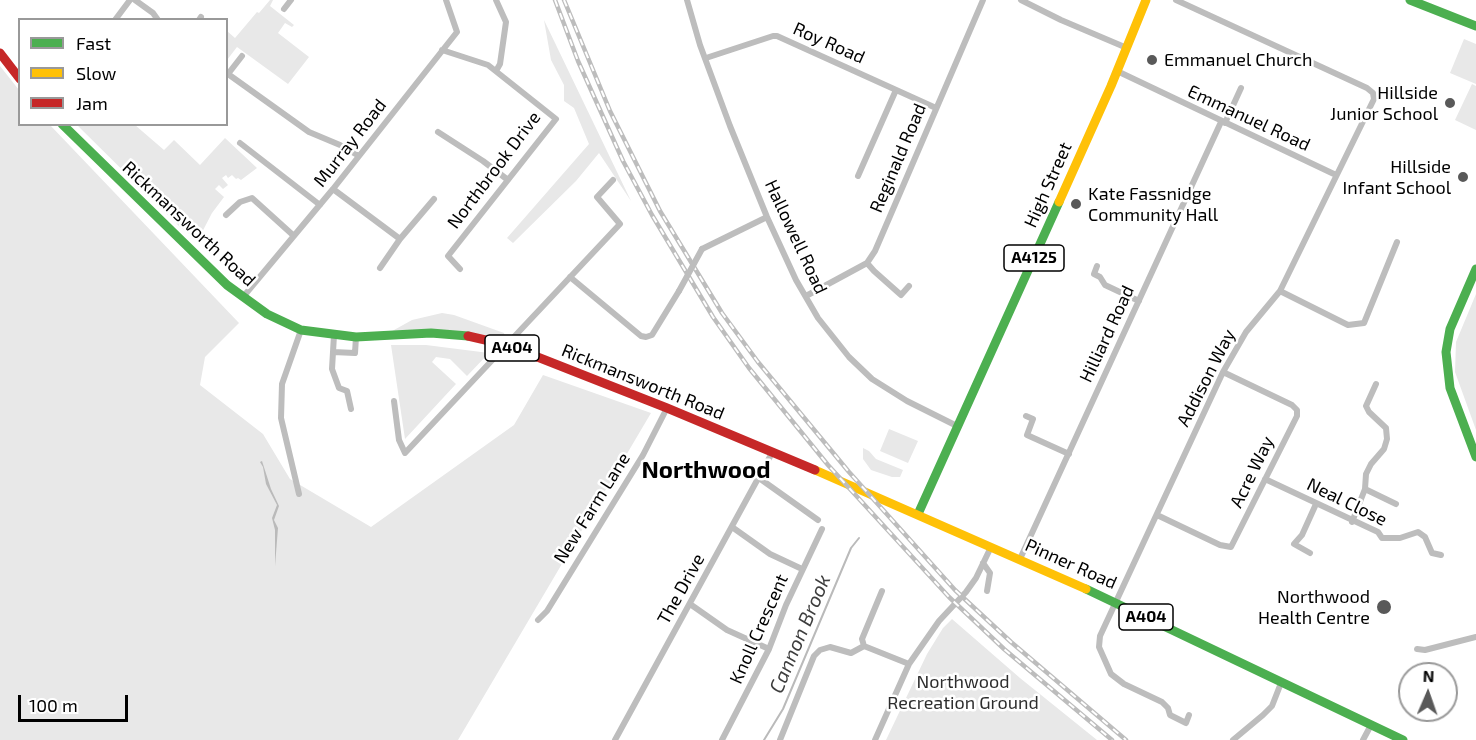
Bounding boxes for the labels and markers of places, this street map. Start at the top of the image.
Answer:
place label: Emmanuel Church [1164,49,1312,71]
marker: Emmanuel Church [1145,53,1159,67]
place label: Hillside Junior School [1330,82,1438,124]
marker: Hillside Junior School [1443,96,1457,110]
place label: Hillside Infant School [1343,156,1451,198]
marker: Hillside Infant School [1456,170,1470,184]
place label: Kate Fassnidge Community Hall [1088,183,1218,226]
marker: Kate Fassnidge Community Hall [1069,197,1083,211]
place label: Northwood Health Centre [1258,586,1370,628]
marker: Northwood Health Centre [1375,598,1393,616]

